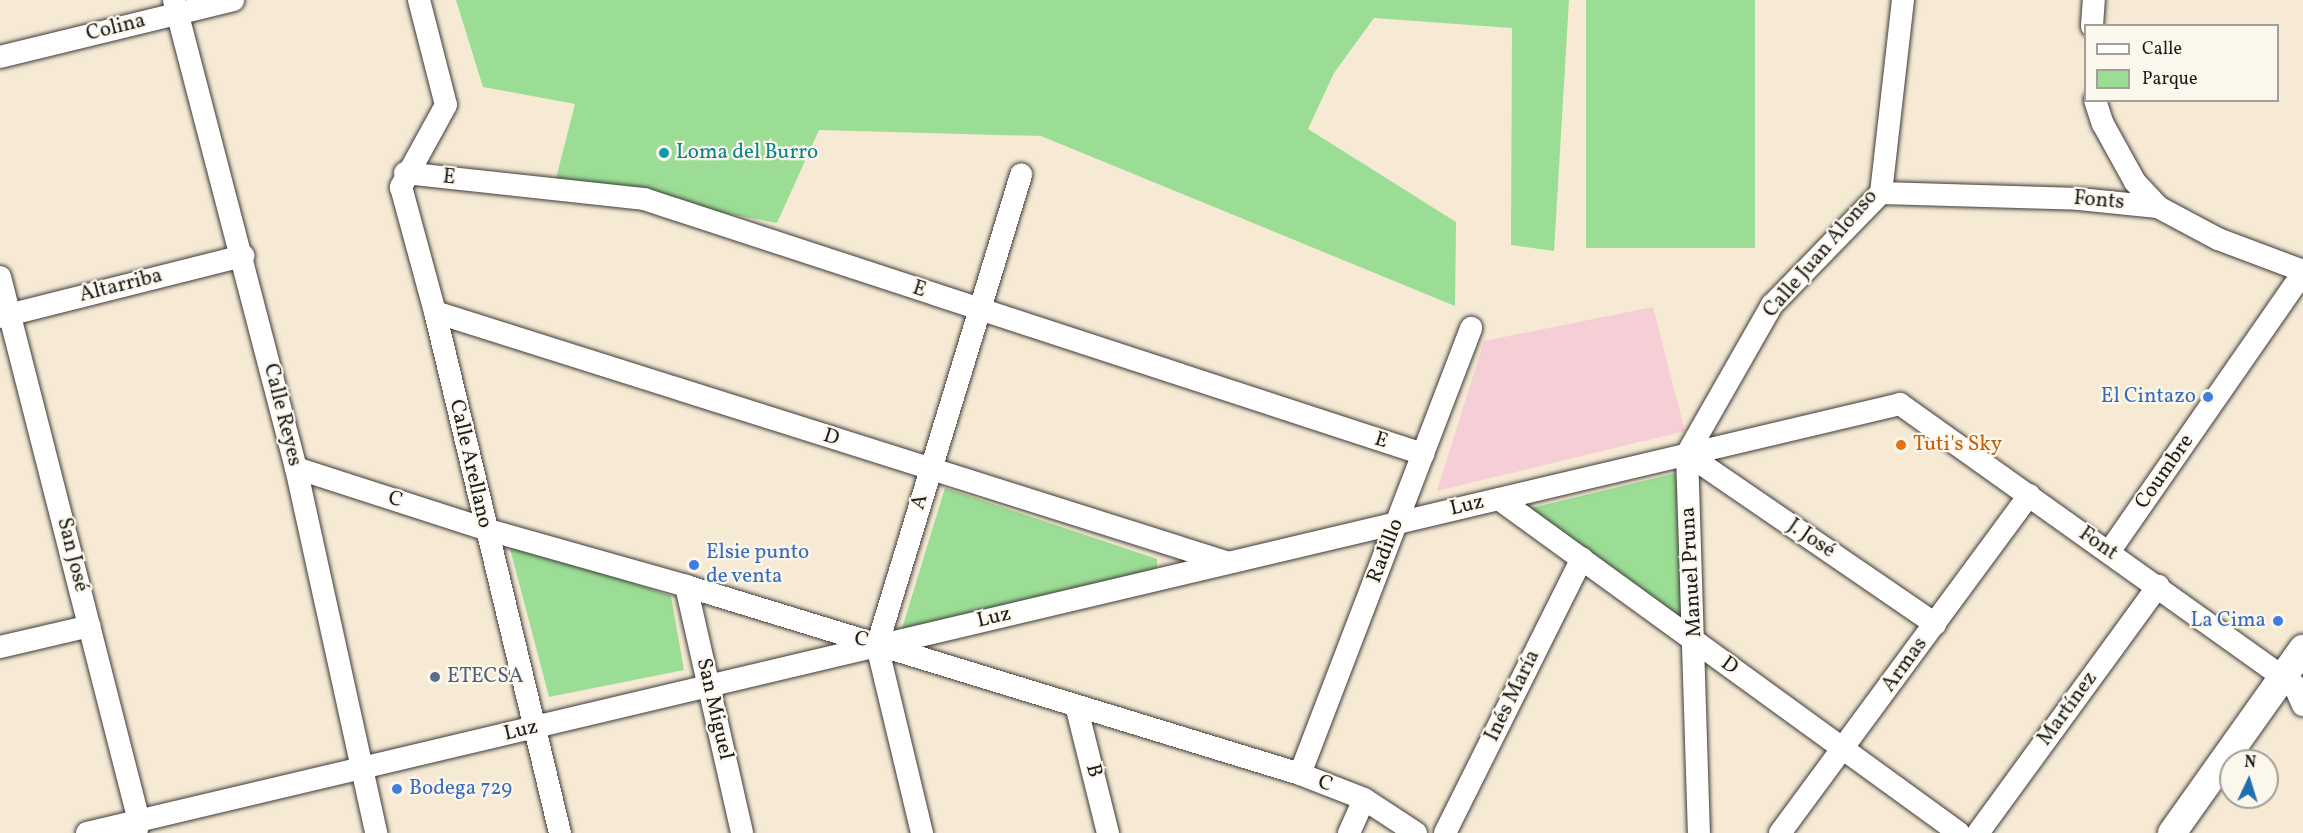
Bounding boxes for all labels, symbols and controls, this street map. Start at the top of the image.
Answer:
street label: Colina [84,8,148,48]
legend [2084,24,2279,102]
text: Calle [2142,37,2182,62]
text: Parque [2142,67,2197,92]
place label: Loma del Burro [676,140,818,166]
marker: Loma del Burro [657,146,671,160]
street label: E [441,165,457,191]
street label: Calle Juan Alonso [1758,185,1884,323]
street label: Fonts [2073,186,2125,216]
street label: Altarriba [77,264,165,308]
street label: E [909,276,929,304]
street label: Calle Reyes [257,361,307,469]
place label: El Cintazo [2101,384,2196,410]
marker: El Cintazo [2201,390,2215,404]
street label: Calle Arellano [443,397,497,531]
street label: D [820,424,842,452]
street label: E [1371,427,1391,455]
street label: Coumbre [2130,430,2200,514]
place label: Tuti's Sky [1913,432,2002,458]
marker: Tuti's Sky [1894,438,1908,452]
street label: C [385,486,405,514]
street label: Luz [1448,490,1486,522]
street label: A [906,491,934,513]
street label: Manuel Pruna [1676,506,1708,638]
street label: J. José [1782,514,1840,564]
street label: San José [51,515,93,595]
street label: Radillo [1362,515,1410,587]
street label: Font [2074,522,2122,566]
place label: Elsie punto de venta [706,540,809,590]
marker: Elsie punto de venta [687,558,701,572]
street label: Luz [975,602,1013,634]
place label: La Cima [2191,608,2266,634]
marker: La Cima [2271,614,2285,628]
street label: C [851,626,871,654]
street label: Armas [1877,633,1933,697]
street label: Inés María [1480,646,1546,746]
street label: D [1715,651,1743,681]
street label: San Miguel [690,656,738,762]
place label: ETECSA [447,664,524,690]
street label: Martínez [2033,667,2103,751]
marker: ETECSA [428,670,442,684]
street label: Luz [502,715,540,747]
north arrow [2219,749,2279,809]
text: N [2244,752,2257,774]
street label: B [1079,762,1107,780]
street label: C [1314,770,1336,798]
place label: Bodega 729 [409,776,512,802]
marker: Bodega 729 [390,782,404,796]

